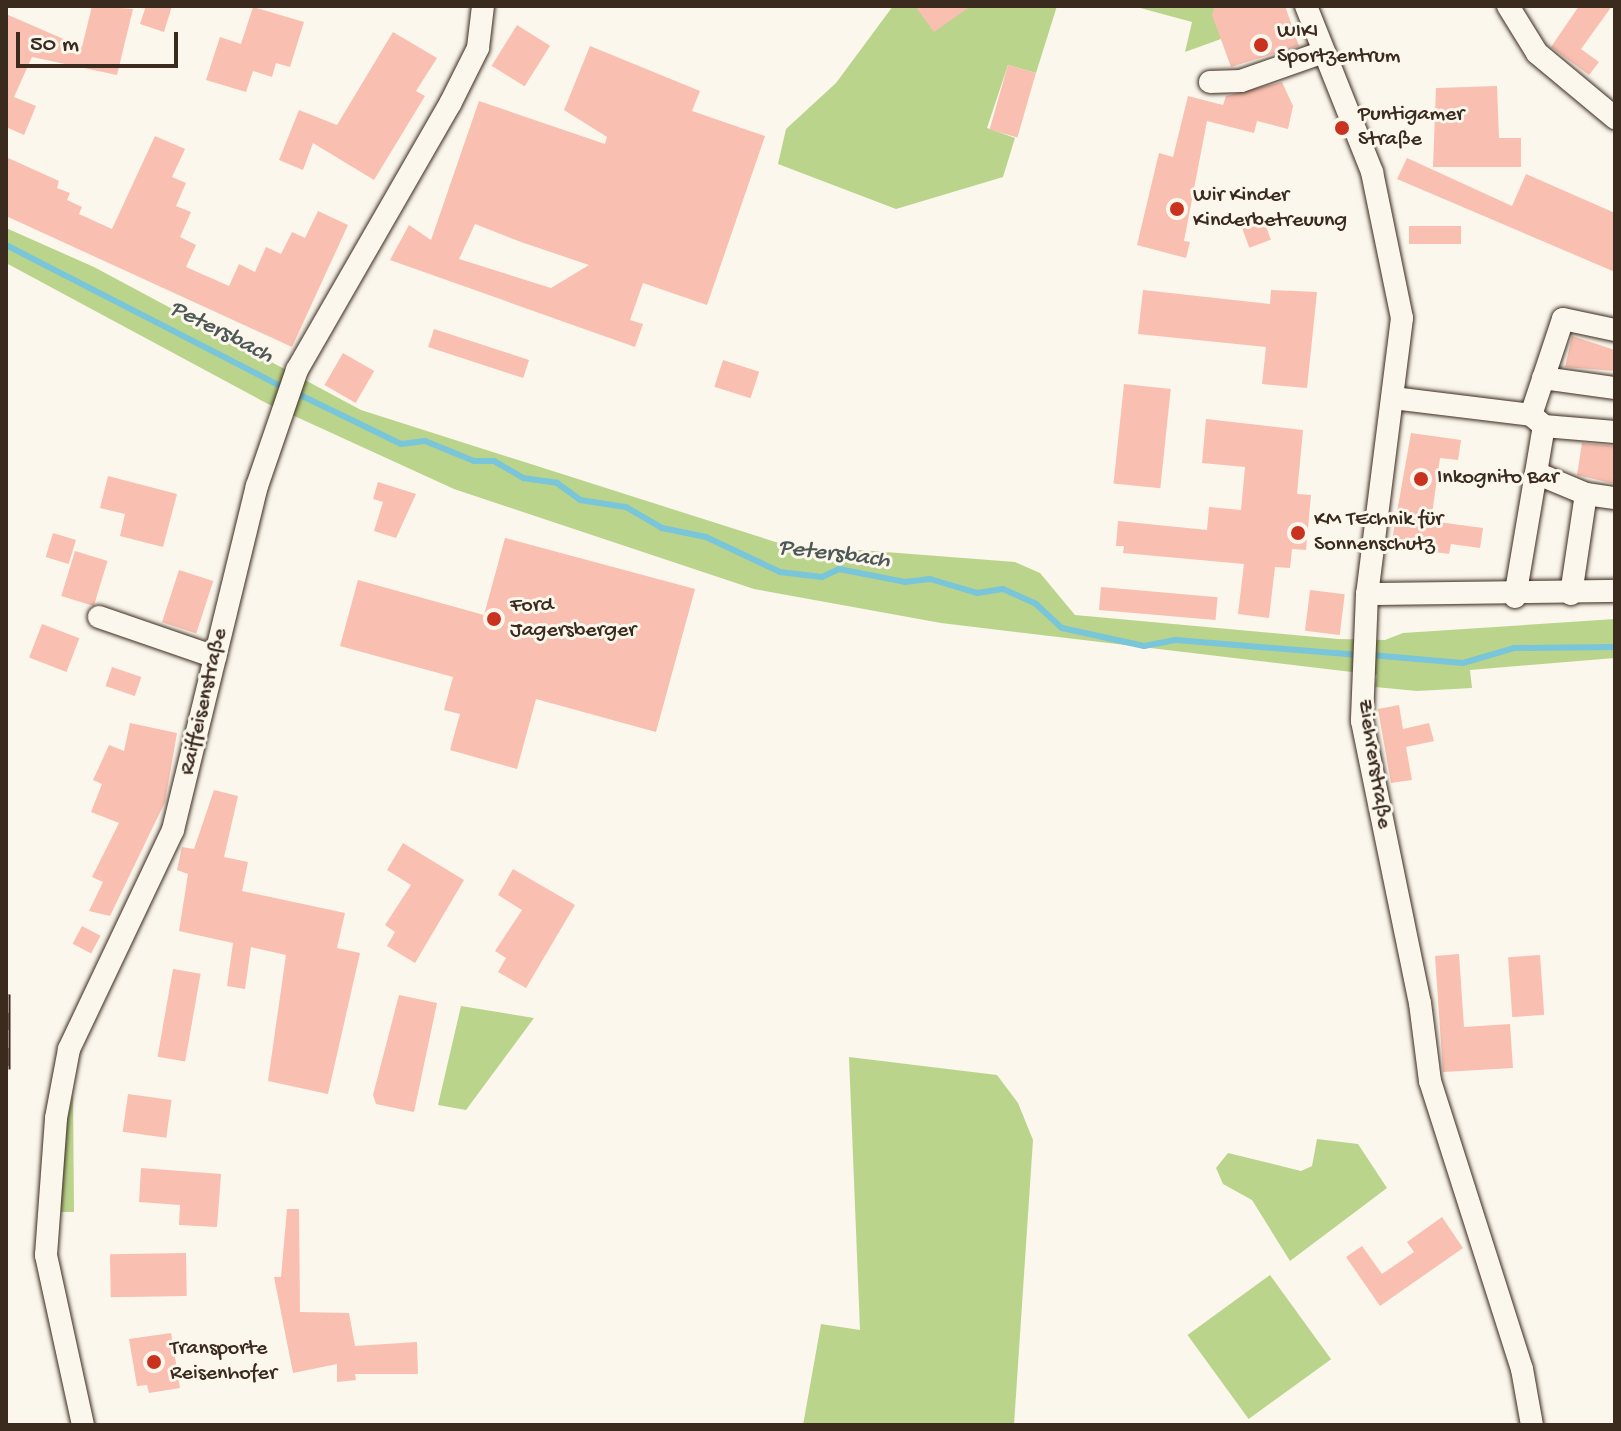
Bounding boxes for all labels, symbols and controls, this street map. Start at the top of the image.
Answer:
scale bar [20,16,182,66]
place label: WIKI Sportzentrum [1277,19,1400,70]
text: 50 m [30,31,79,60]
marker: WIKI Sportzentrum [1252,36,1270,54]
place label: Puntigamer Straße [1358,102,1464,154]
marker: Puntigamer Straße [1333,119,1351,137]
place label: Wir Kinder Kinderbetreuung [1193,183,1347,234]
marker: Wir Kinder Kinderbetreuung [1168,200,1186,218]
water label: Petersbach [164,295,278,371]
place label: Inkognito Bar [1437,466,1559,492]
marker: Inkognito Bar [1412,470,1430,488]
place label: KM TEchnik für Sonnenschutz [1314,507,1443,558]
marker: KM TEchnik für Sonnenschutz [1289,524,1307,542]
water label: Petersbach [777,534,891,576]
place label: Ford Jagersberger [510,593,636,644]
marker: Ford Jagersberger [485,610,503,628]
street label: Raiffeisenstraße [175,626,235,778]
street label: Ziehrerstraße [1350,697,1396,831]
place label: Transporte Reisenhofer [170,1336,277,1388]
marker: Transporte Reisenhofer [145,1353,163,1371]

